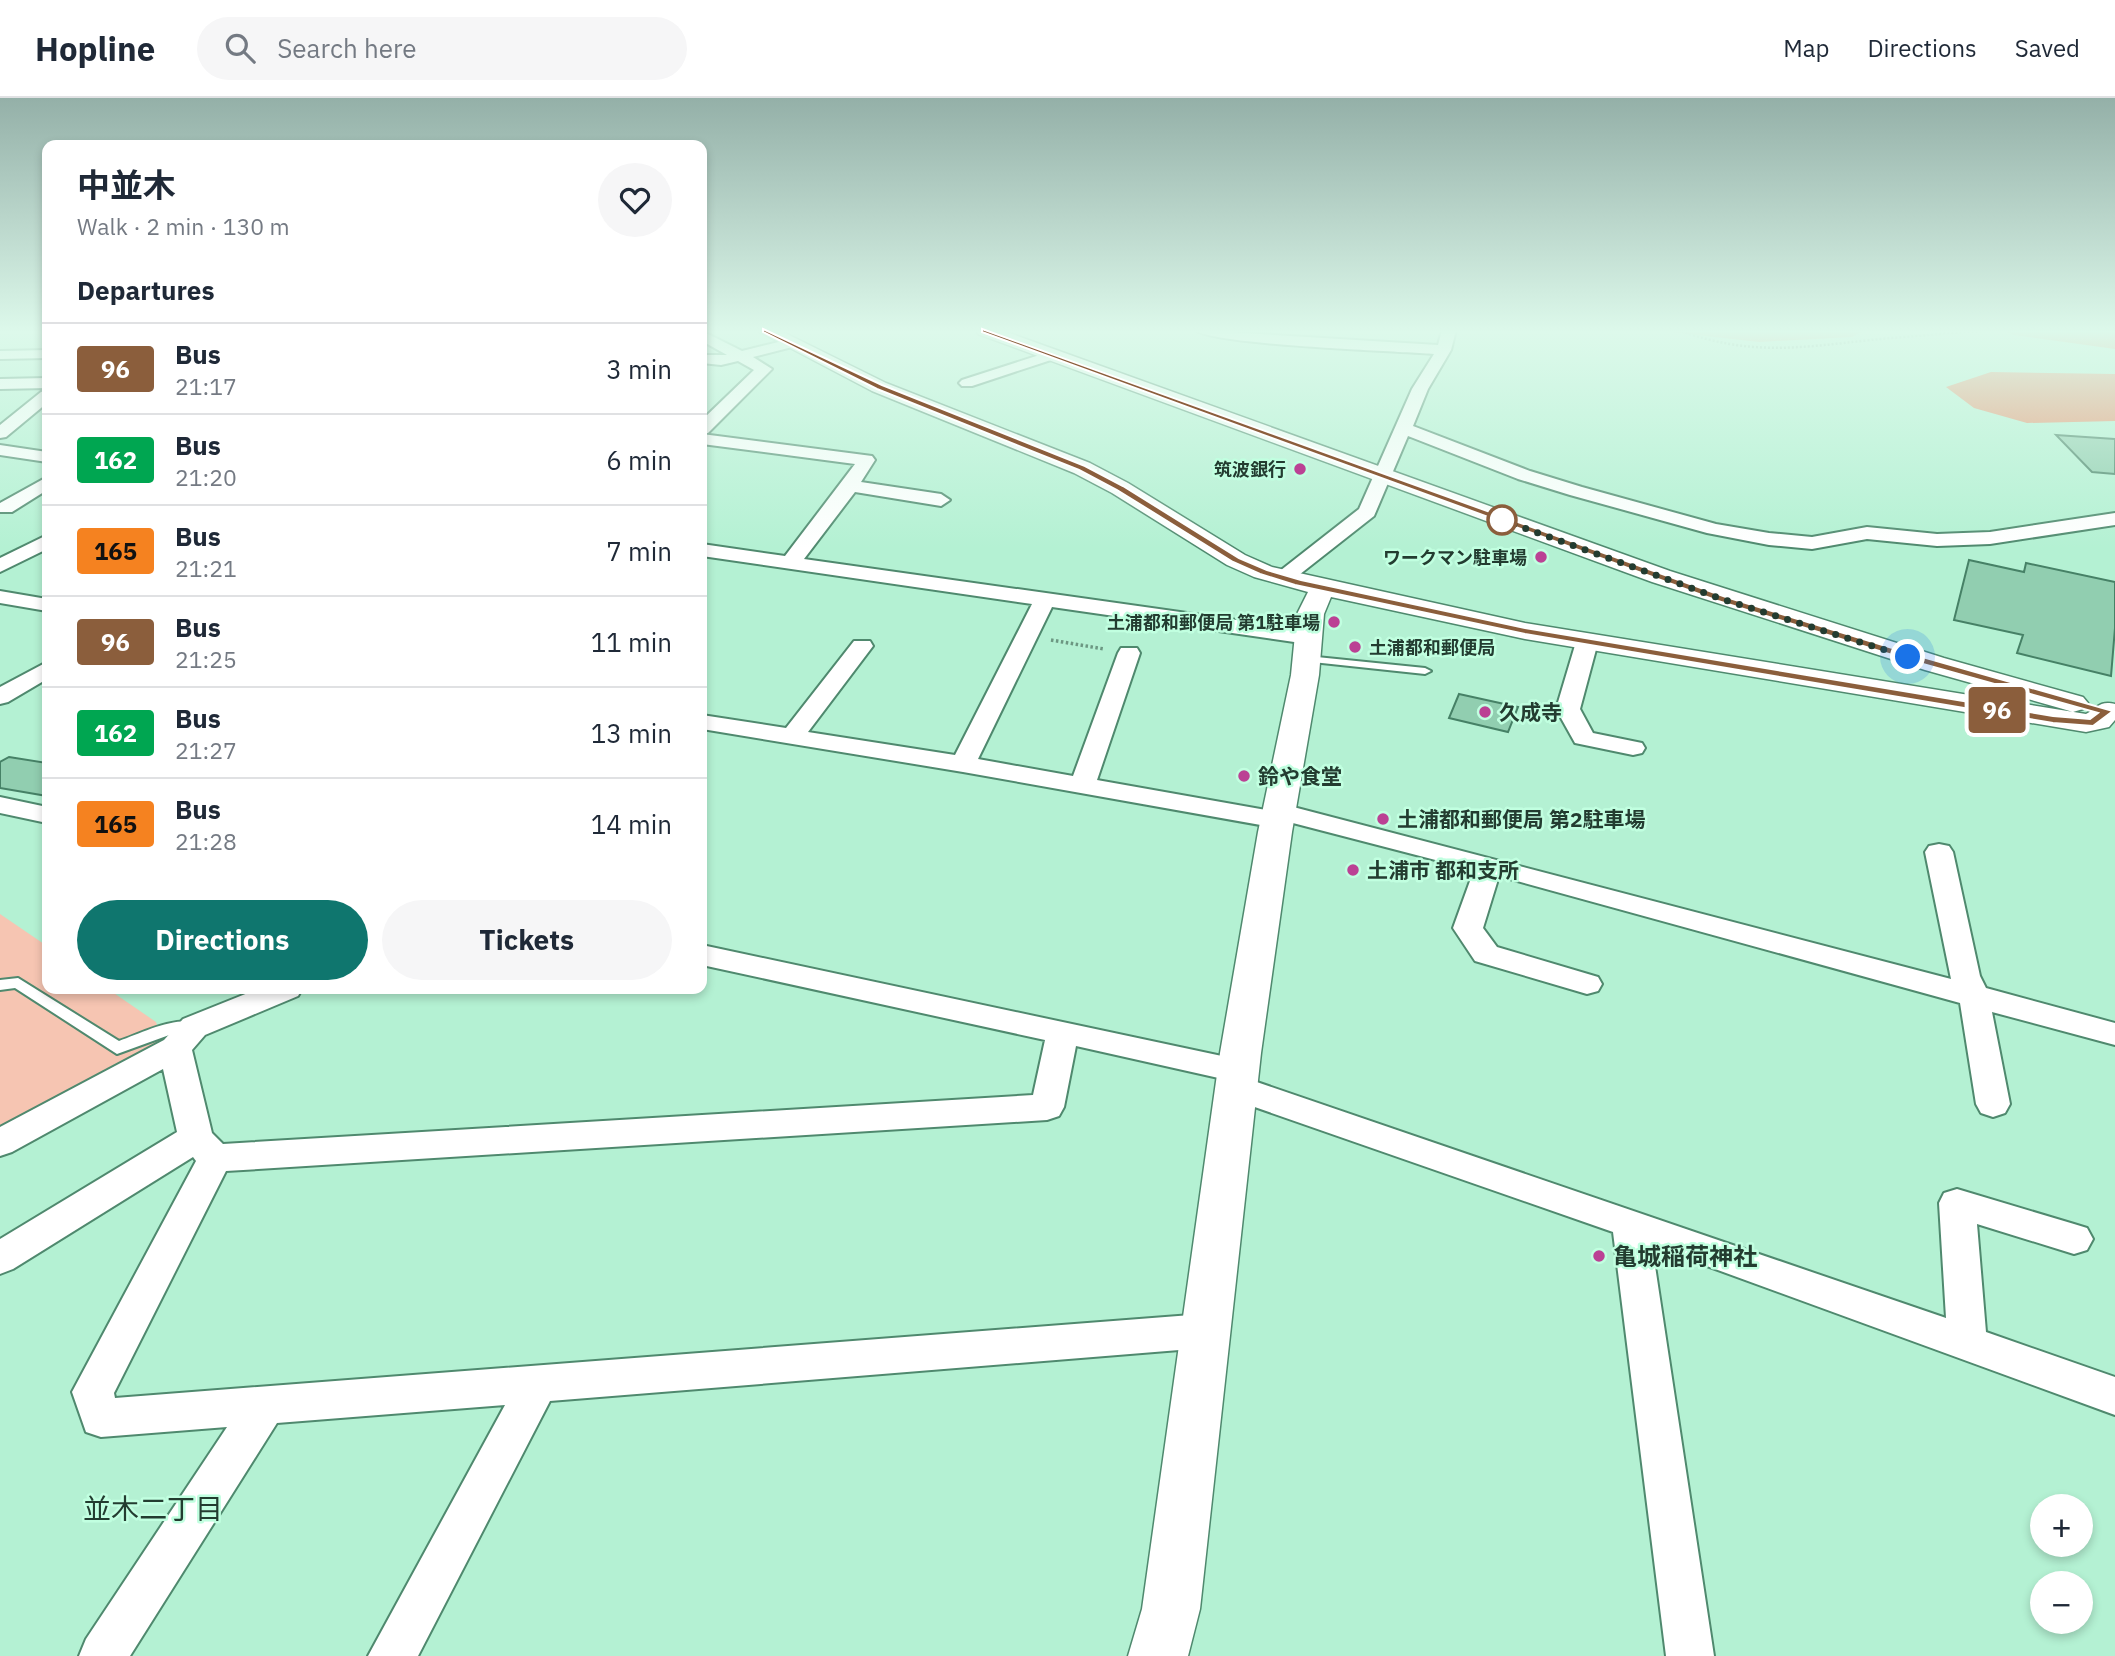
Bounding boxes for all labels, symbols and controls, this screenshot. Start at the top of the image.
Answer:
search box [197,17,687,80]
text: Hopline [35,27,155,70]
icon: search [221,29,259,67]
text: Search here [277,31,417,65]
text: Map [1783,32,1829,64]
text: Directions [1867,32,1977,64]
text: Saved [2015,32,2080,64]
text: 中並木 [77,163,176,206]
button: heart [598,163,672,237]
text: Walk · 2 min · 130 m [77,211,290,241]
text: Departures [77,273,215,307]
text: Bus [175,337,221,371]
text: 3 min [606,352,672,386]
text: 96 [101,353,130,385]
text: 21:17 [175,371,237,401]
text: Bus [175,428,221,462]
text: 6 min [606,443,672,477]
text: 162 [94,444,137,476]
place label: 筑波銀行 [1214,458,1286,481]
marker: 筑波銀行 [1292,461,1308,477]
text: 21:20 [175,462,237,492]
unlabelled marker [1487,505,1517,535]
text: Bus [175,519,221,553]
text: 7 min [606,534,672,568]
text: 165 [94,535,137,567]
place label: ワークマン駐車場 [1383,546,1527,569]
marker: ワークマン駐車場 [1533,549,1549,565]
text: 21:21 [175,553,237,583]
text: Bus [175,610,221,644]
place label: 土浦都和郵便局 第1駐車場 [1107,611,1320,634]
marker: 土浦都和郵便局 第1駐車場 [1326,614,1342,630]
text: 11 min [591,625,672,659]
text: 96 [101,626,130,658]
place label: 土浦都和郵便局 [1369,636,1495,659]
marker: 土浦都和郵便局 [1347,639,1363,655]
your location [1890,639,1925,674]
text: 21:25 [175,644,237,674]
line badge: 96 [1966,687,2028,733]
text: 96 [1983,694,2011,726]
place label: 久成寺 [1499,698,1562,726]
text: Bus [175,701,221,735]
marker: 久成寺 [1477,704,1493,720]
text: 13 min [591,716,672,750]
text: 162 [94,717,137,749]
text: 21:27 [175,735,237,765]
place label: 鈴や食堂 [1258,762,1342,790]
marker: 鈴や食堂 [1236,768,1252,784]
text: Bus [175,792,221,826]
place label: 土浦都和郵便局 第2駐車場 [1397,805,1646,833]
text: 14 min [591,807,672,841]
text: 165 [94,808,137,840]
marker: 土浦都和郵便局 第2駐車場 [1375,811,1391,827]
text: 21:28 [175,826,237,856]
place label: 土浦市 都和支所 [1367,856,1519,884]
marker: 土浦市 都和支所 [1345,862,1361,878]
button: Directions [77,900,368,980]
button: Tickets [382,900,672,980]
place label: 亀城稲荷神社 [1613,1240,1757,1272]
marker: 亀城稲荷神社 [1591,1248,1607,1264]
district label: 並木二丁目 [83,1490,223,1527]
map controls [2030,1494,2093,1634]
button: + [2030,1494,2093,1557]
button: − [2030,1571,2093,1634]

